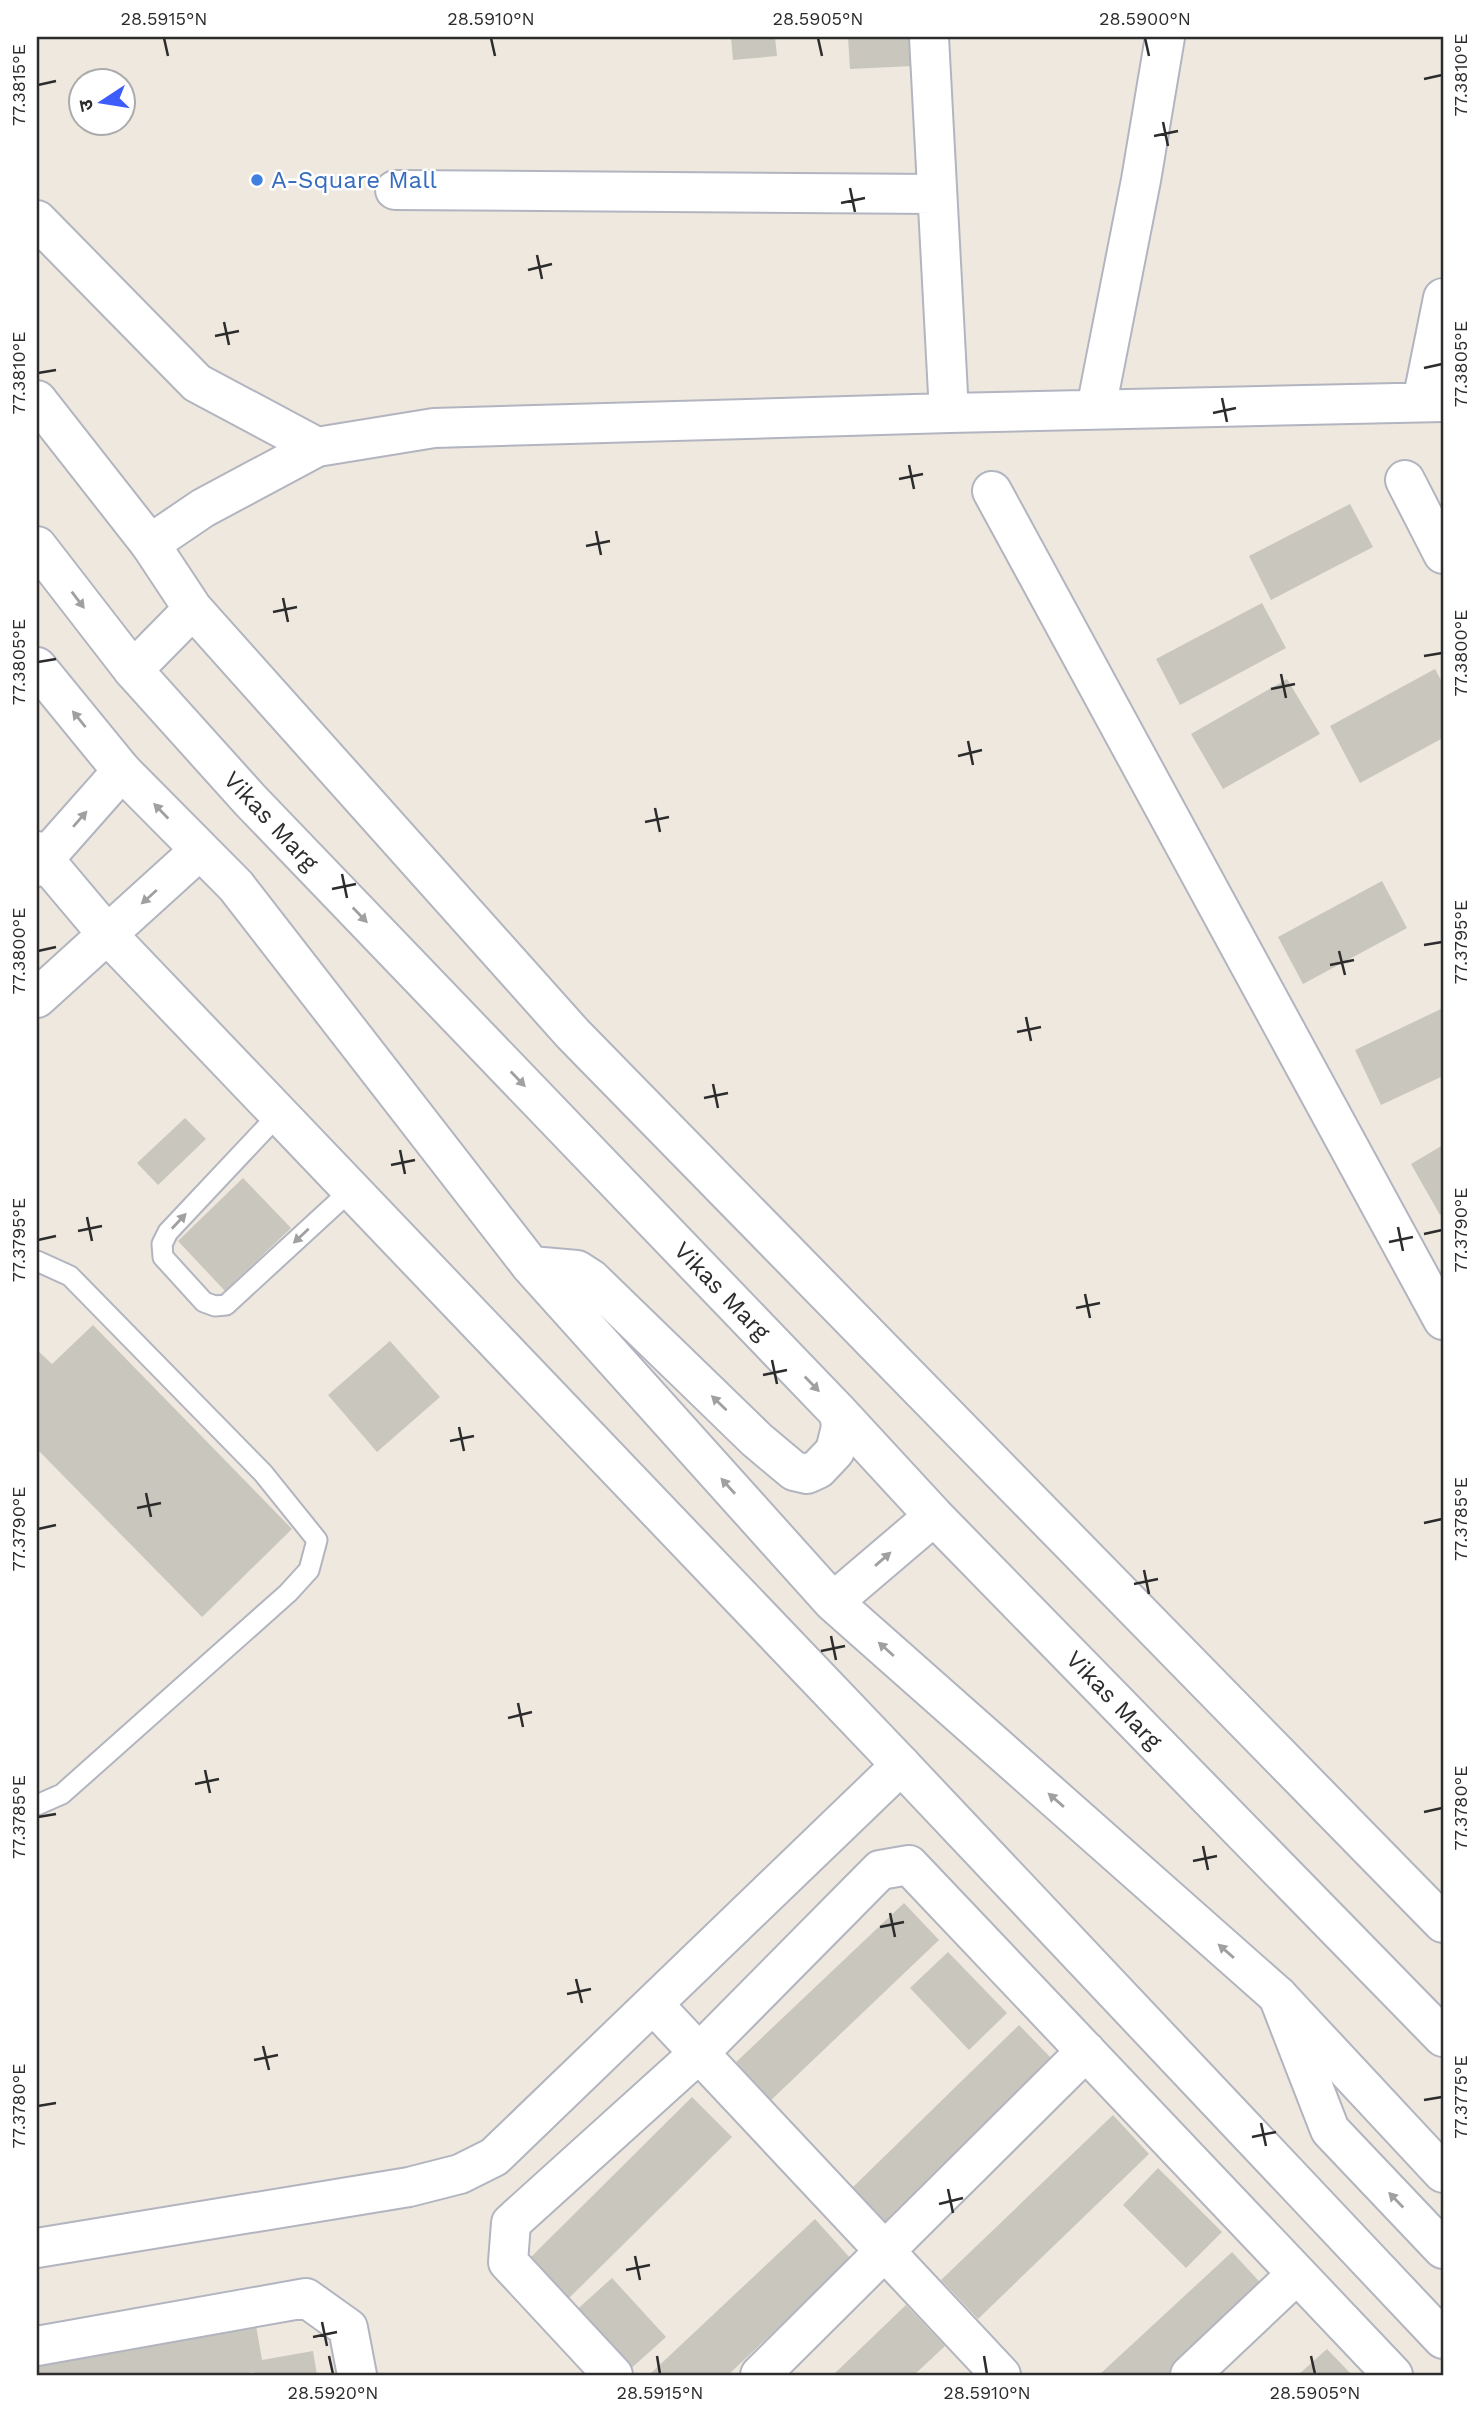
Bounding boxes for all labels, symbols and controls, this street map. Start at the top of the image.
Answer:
text: 28.5915°N [121,8,207,29]
text: 28.5910°N [447,8,535,29]
text: 28.5905°N [772,8,864,29]
text: 28.5900°N [1099,8,1191,29]
text: 77.3810°E [1450,34,1471,116]
text: 77.3815°E [8,44,29,126]
north arrow [66,66,136,136]
text: उ [73,97,98,113]
place label: A-Square Mall [271,166,438,194]
marker: A-Square Mall [249,172,265,188]
text: 77.3805°E [1450,321,1471,407]
text: 77.3810°E [8,332,29,414]
one-way arrow [71,591,85,609]
text: 77.3800°E [1450,610,1471,697]
text: 77.3805°E [8,619,29,705]
one-way arrow [72,710,87,728]
street label: Vikas Marg [218,766,324,877]
one-way arrow [153,803,169,820]
one-way arrow [72,810,88,828]
one-way arrow [140,889,157,904]
text: 77.3795°E [1450,900,1471,984]
one-way arrow [352,907,369,924]
text: 77.3800°E [8,908,29,995]
one-way arrow [510,1070,526,1087]
text: 77.3790°E [1450,1187,1471,1273]
text: 77.3795°E [8,1198,29,1282]
one-way arrow [171,1212,187,1230]
one-way arrow [293,1228,310,1244]
street label: Vikas Marg [668,1236,776,1346]
one-way arrow [804,1376,820,1392]
one-way arrow [711,1395,728,1411]
one-way arrow [721,1477,736,1494]
text: 77.3785°E [1450,1477,1471,1561]
text: 77.3790°E [8,1486,29,1572]
one-way arrow [875,1552,892,1567]
one-way arrow [877,1642,894,1657]
street label: Vikas Marg [1060,1645,1168,1755]
text: 77.3780°E [1450,1766,1471,1850]
text: 77.3785°E [8,1775,29,1859]
one-way arrow [1047,1792,1065,1808]
one-way arrow [1218,1944,1235,1959]
text: 77.3775°E [1450,2055,1471,2139]
text: 77.3780°E [8,2064,29,2148]
one-way arrow [1388,2191,1405,2208]
text: 28.5920°N [287,2382,379,2403]
text: 28.5915°N [617,2382,703,2403]
text: 28.5910°N [943,2382,1031,2403]
text: 28.5905°N [1269,2382,1361,2403]

